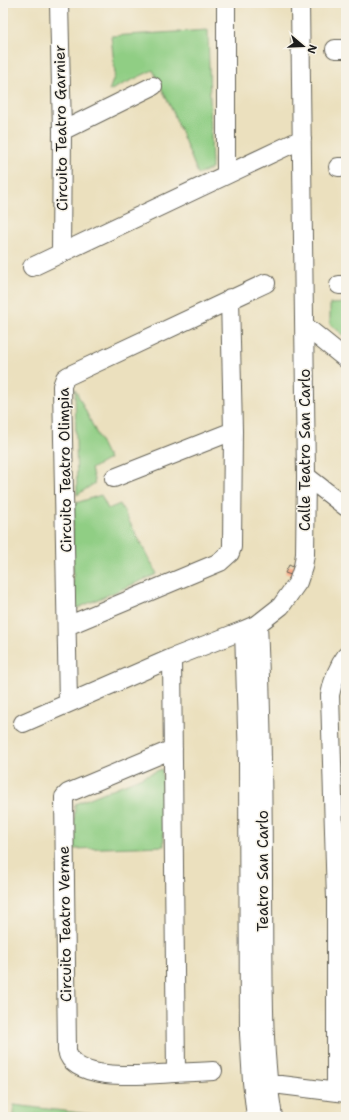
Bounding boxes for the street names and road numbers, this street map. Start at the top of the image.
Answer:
street label: Circuito Teatro Garnier [50,45,72,211]
street label: Calle Teatro San Carlo [295,369,315,531]
street label: Circuito Teatro Olimpia [54,387,76,553]
street label: Teatro San Carlo [253,810,273,932]
street label: Circuito Teatro Verme [54,846,76,1002]

